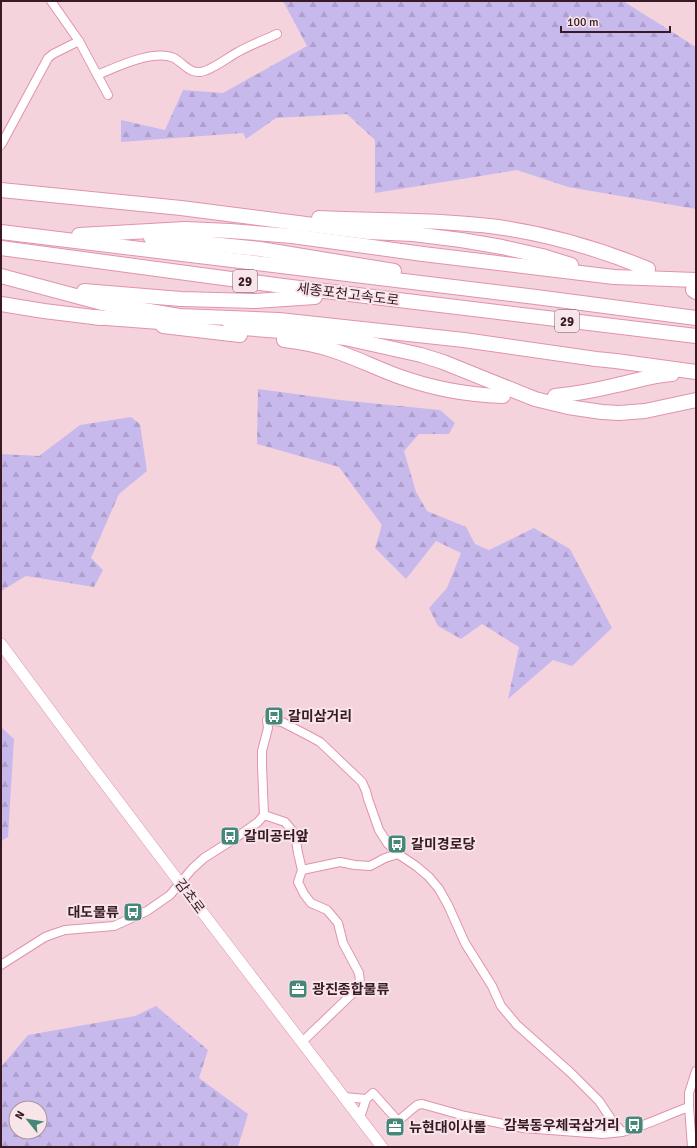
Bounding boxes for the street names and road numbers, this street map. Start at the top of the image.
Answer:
road number: 29 [233,270,257,292]
street label: 세종포천고속도로 [296,280,400,309]
road number: 29 [555,310,579,332]
street label: 감초로 [171,876,208,917]

